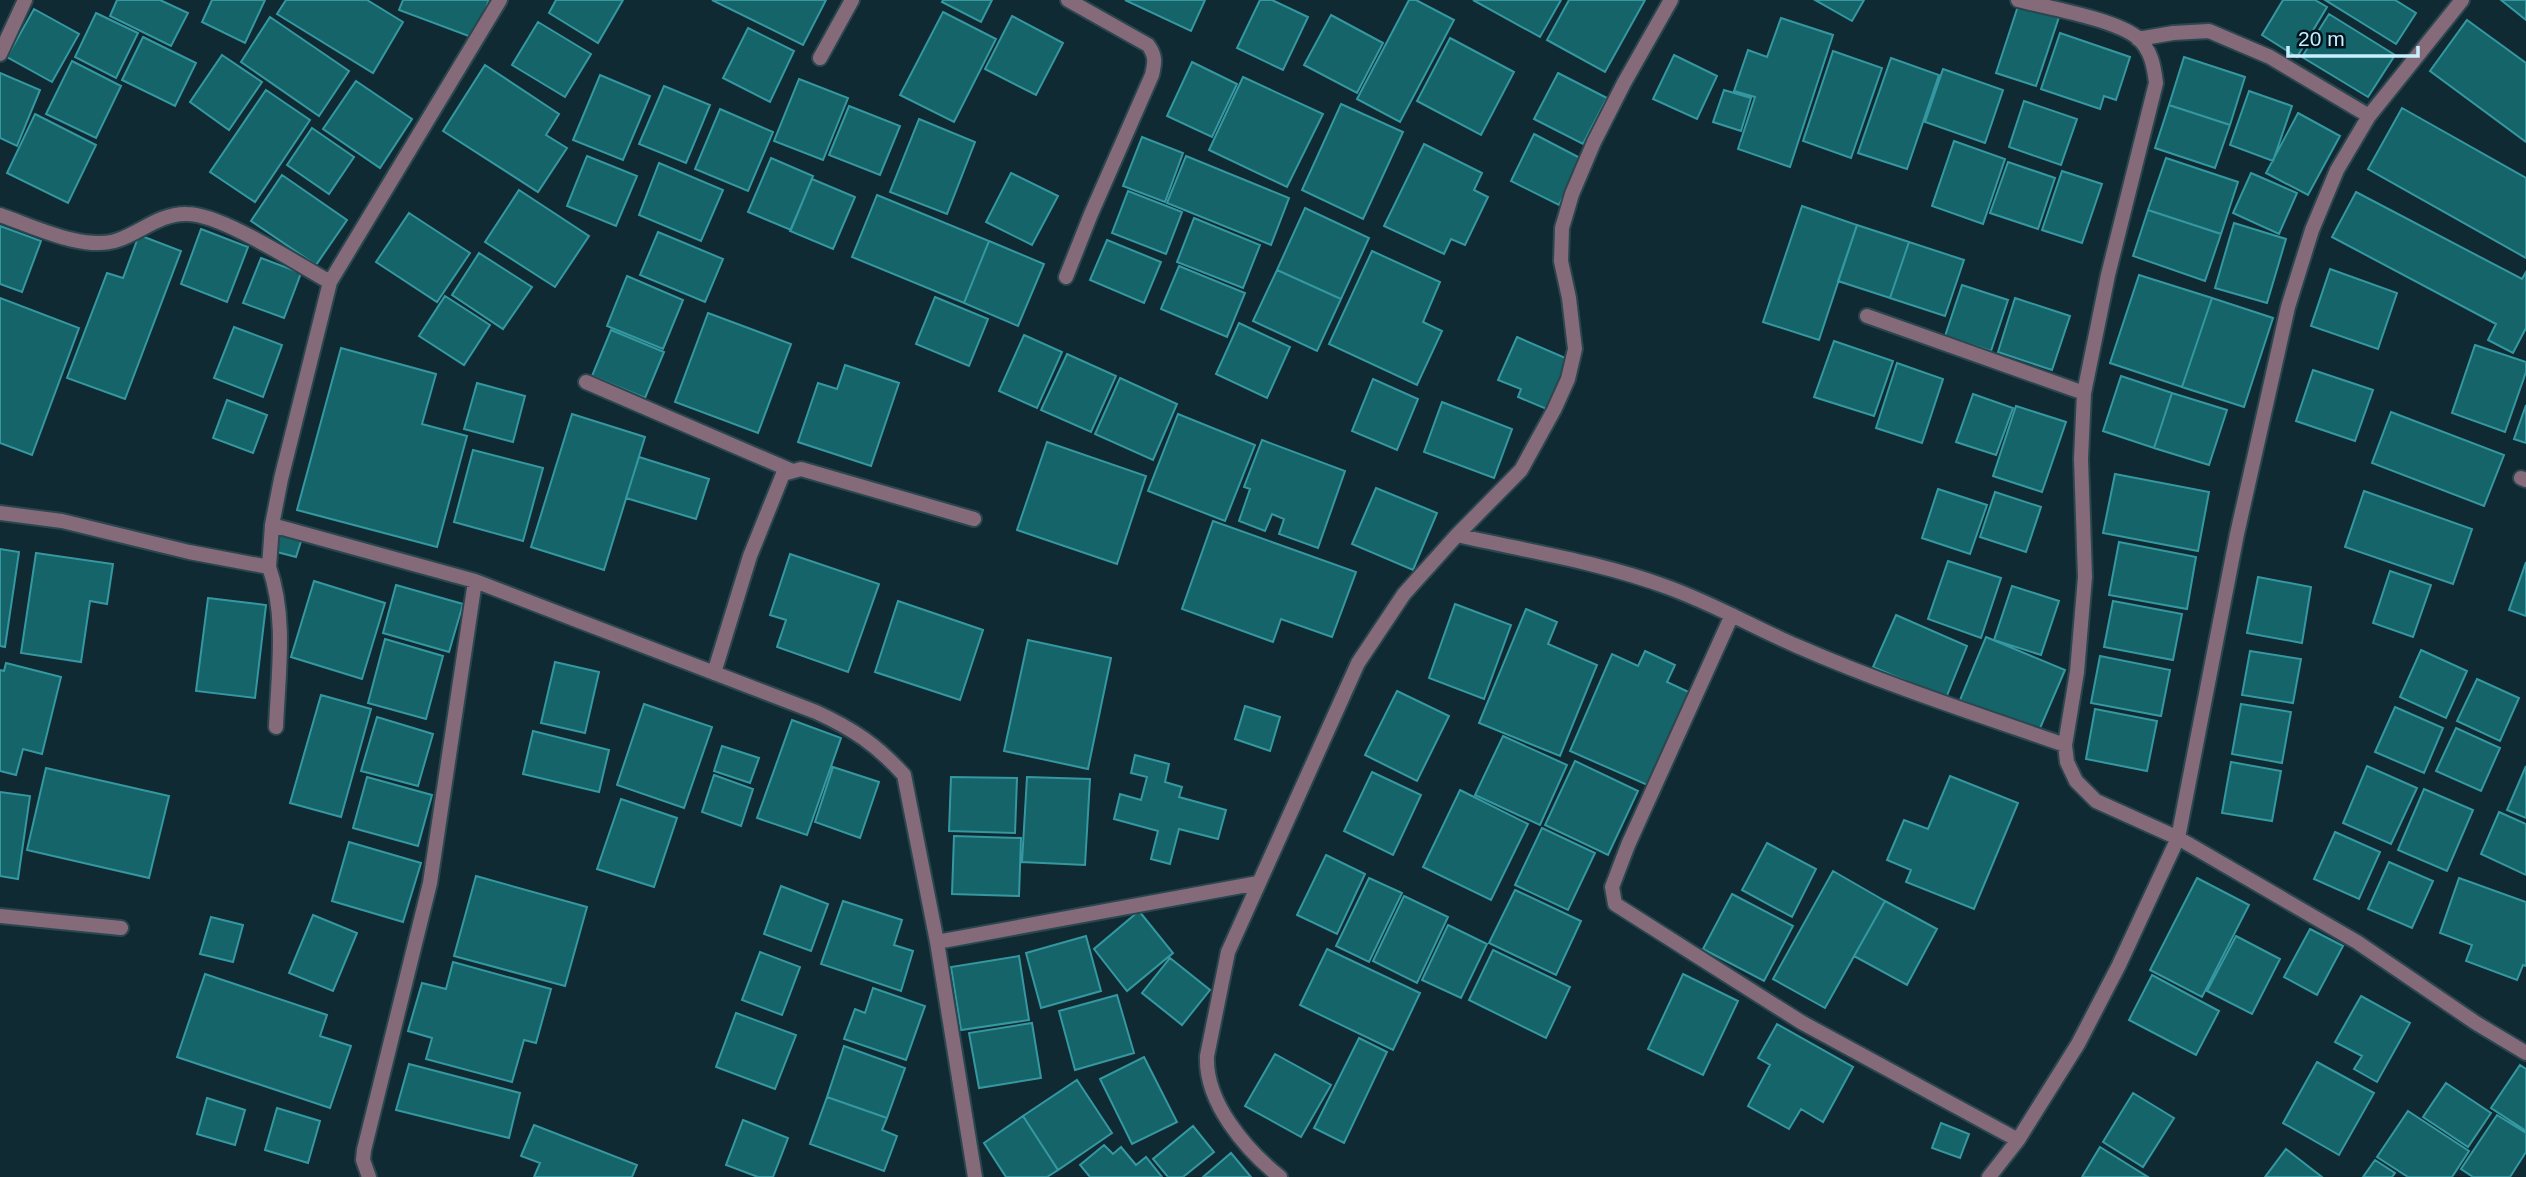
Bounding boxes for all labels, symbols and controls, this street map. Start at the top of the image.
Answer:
scale bar [2288,14,2418,58]
text: 20 m [2298,27,2345,50]

